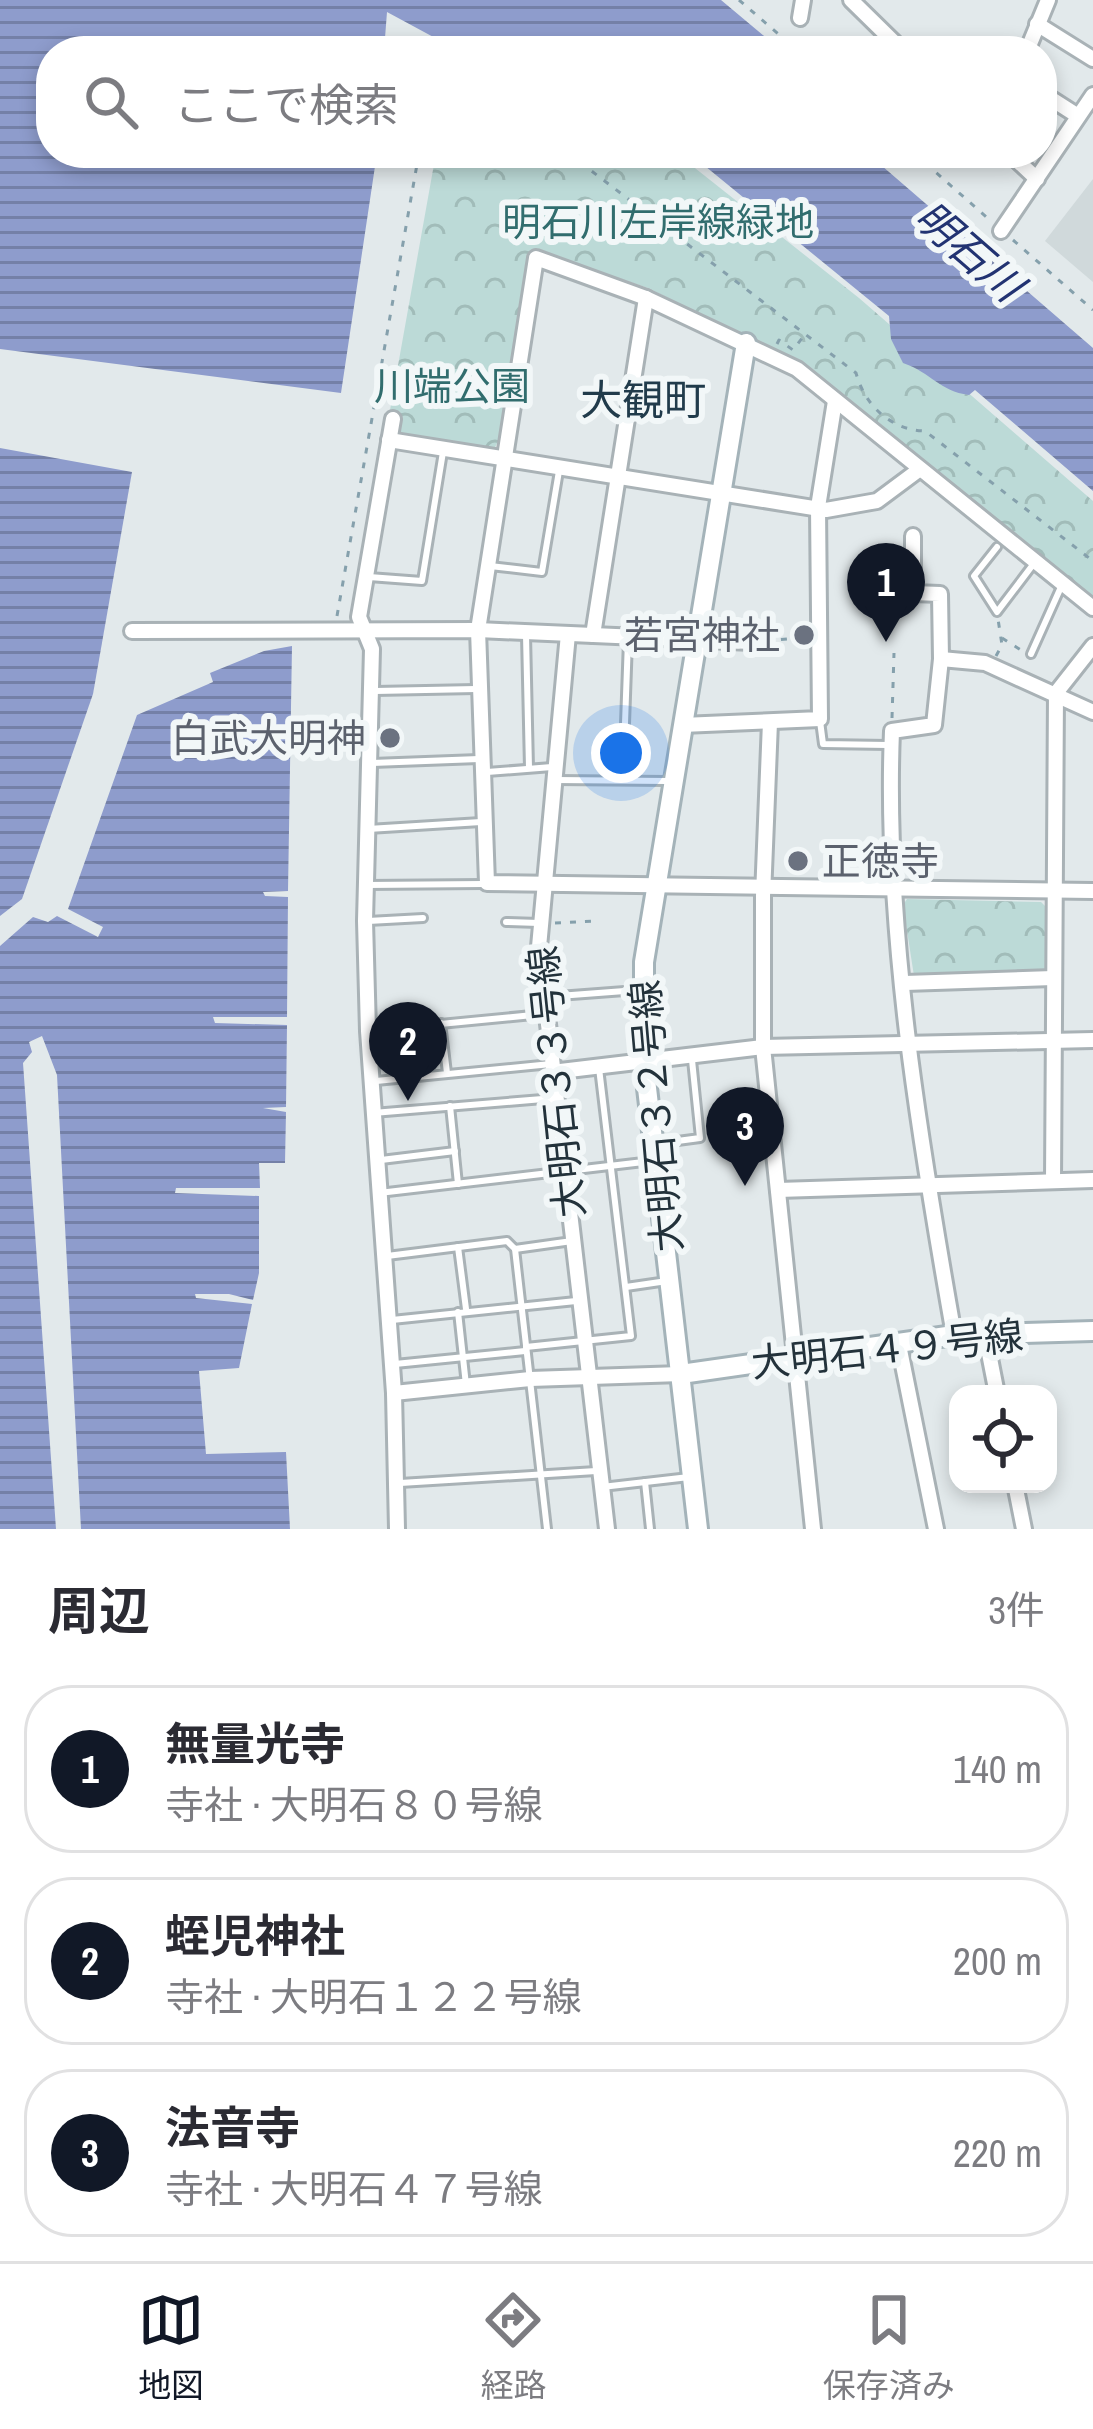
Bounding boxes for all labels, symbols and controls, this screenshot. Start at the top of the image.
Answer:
search box [36,36,1057,168]
icon: search [78,69,144,135]
text: ここで検索 [174,74,399,135]
water label: 明石川 [903,189,1038,316]
park label: 明石川左岸線緑地 [502,196,814,248]
park label: 川端公園 [374,360,530,412]
district label: 大観町 [580,372,706,428]
pin: 1 [847,543,925,642]
place label: 若宮神社 [624,609,780,661]
marker: 若宮神社 [791,622,817,648]
place label: 白武大明神 [171,712,366,764]
your location [591,723,651,783]
marker: 白武大明神 [377,725,403,751]
place label: 正徳寺 [822,835,939,887]
marker: 正徳寺 [785,848,811,874]
street label: 大明石３３号線 [516,944,596,1220]
street label: 大明石３２号線 [618,978,694,1254]
pin: 2 [369,1002,447,1101]
pin: 3 [706,1087,784,1186]
street label: 大明石４９号線 [749,1309,1025,1389]
map controls [949,1385,1057,1493]
button: locate [949,1385,1057,1493]
text: 周辺 [48,1576,150,1645]
text: 3件 [988,1584,1045,1636]
text: 無量光寺 [165,1713,345,1774]
text: 1 [81,1743,99,1795]
text: 140 m [953,1743,1042,1795]
text: 寺社 · 大明石８０号線 [165,1779,543,1831]
text: 蛭児神社 [165,1905,345,1966]
text: 2 [81,1935,99,1987]
text: 200 m [953,1935,1042,1987]
text: 寺社 · 大明石１２２号線 [165,1971,582,2023]
text: 法音寺 [165,2097,300,2158]
text: 3 [81,2127,99,2179]
text: 220 m [953,2127,1042,2179]
text: 寺社 · 大明石４７号線 [165,2163,543,2215]
tab: 地図 [138,2287,204,2407]
tab: 経路 [480,2287,546,2407]
tab: 保存済み [823,2287,955,2407]

